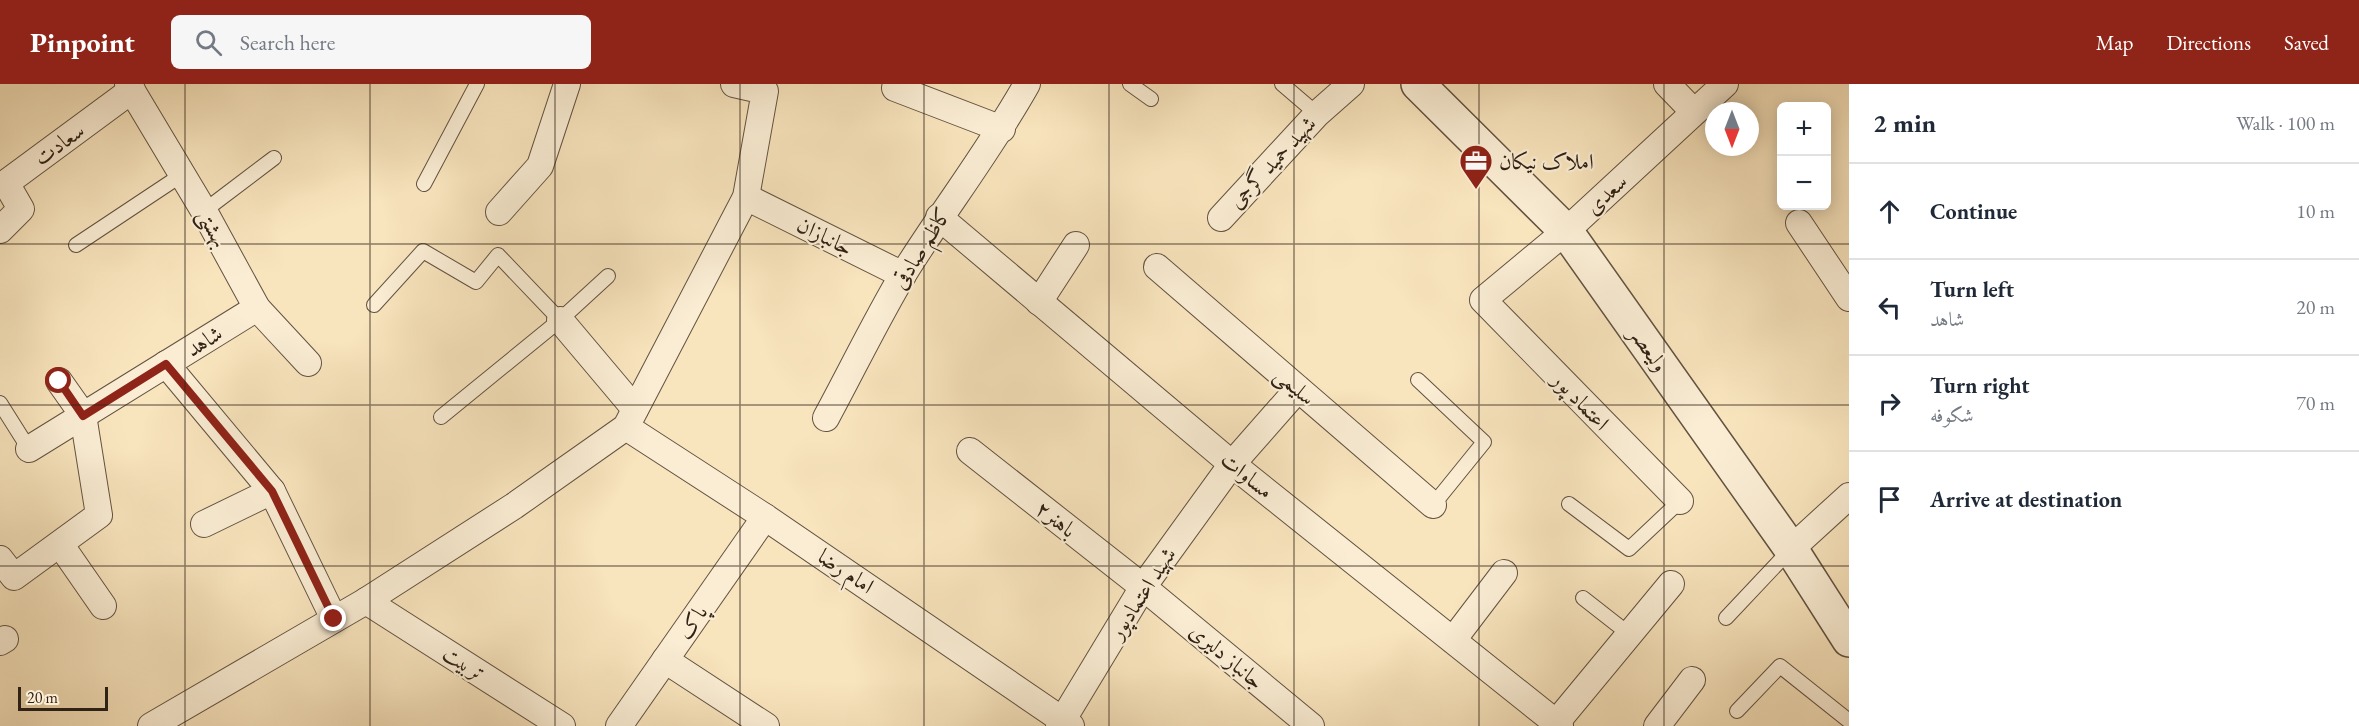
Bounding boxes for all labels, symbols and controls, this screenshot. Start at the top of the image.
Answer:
search box [171,15,591,69]
text: Pinpoint [30,24,135,60]
icon: search [192,26,225,59]
text: Search here [240,28,335,57]
text: Map [2096,29,2133,56]
text: Directions [2166,29,2251,56]
text: Saved [2284,29,2329,56]
north arrow [1705,102,1759,156]
map controls [1777,102,1831,210]
button: + [1777,102,1831,156]
text: 2 min [1873,106,1936,140]
street label: شهید حمید گرجی [1222,109,1322,215]
text: Walk · 100 m [2236,110,2335,136]
street label: سعادت [28,116,90,172]
office icon: املاک نیکان [1458,143,1494,190]
place label: املاک نیکان [1499,147,1594,176]
button: − [1777,156,1831,210]
street label: سعدی [1579,167,1633,221]
icon: ahead [1873,195,1906,228]
text: Continue [1930,197,2017,226]
text: 10 m [2296,198,2335,224]
street label: کاظم صادقی [884,202,963,298]
street label: بهشتی [190,203,235,253]
street label: جانبازان [792,210,858,262]
text: Turn left [1930,275,2014,304]
icon: left [1873,291,1906,324]
text: 20 m [2296,294,2335,320]
text: شاهد [1930,306,1964,332]
street label: شاهد [180,319,228,363]
street label: ولیعصر [1622,319,1675,378]
street label: سلیمی [1268,360,1322,413]
street label: اعتماد پور [1543,364,1616,438]
route start [45,367,71,393]
text: Turn right [1930,371,2029,400]
icon: right [1873,387,1906,420]
text: 70 m [2296,390,2335,416]
text: شکوفه [1930,402,1974,428]
street label: مساوات [1215,445,1279,505]
icon: arrive [1873,483,1906,516]
text: Arrive at destination [1930,485,2122,514]
street label: باهنر۲ [1030,494,1082,544]
street label: شهید اعتمادپور [1100,541,1184,647]
street label: امام رضا [809,542,880,604]
street label: پاک [670,598,717,646]
route end [320,605,346,631]
street label: جانباز دلیری [1184,616,1270,696]
street label: تربیت [437,639,491,687]
scale bar [18,684,108,712]
text: 20 m [27,687,58,708]

